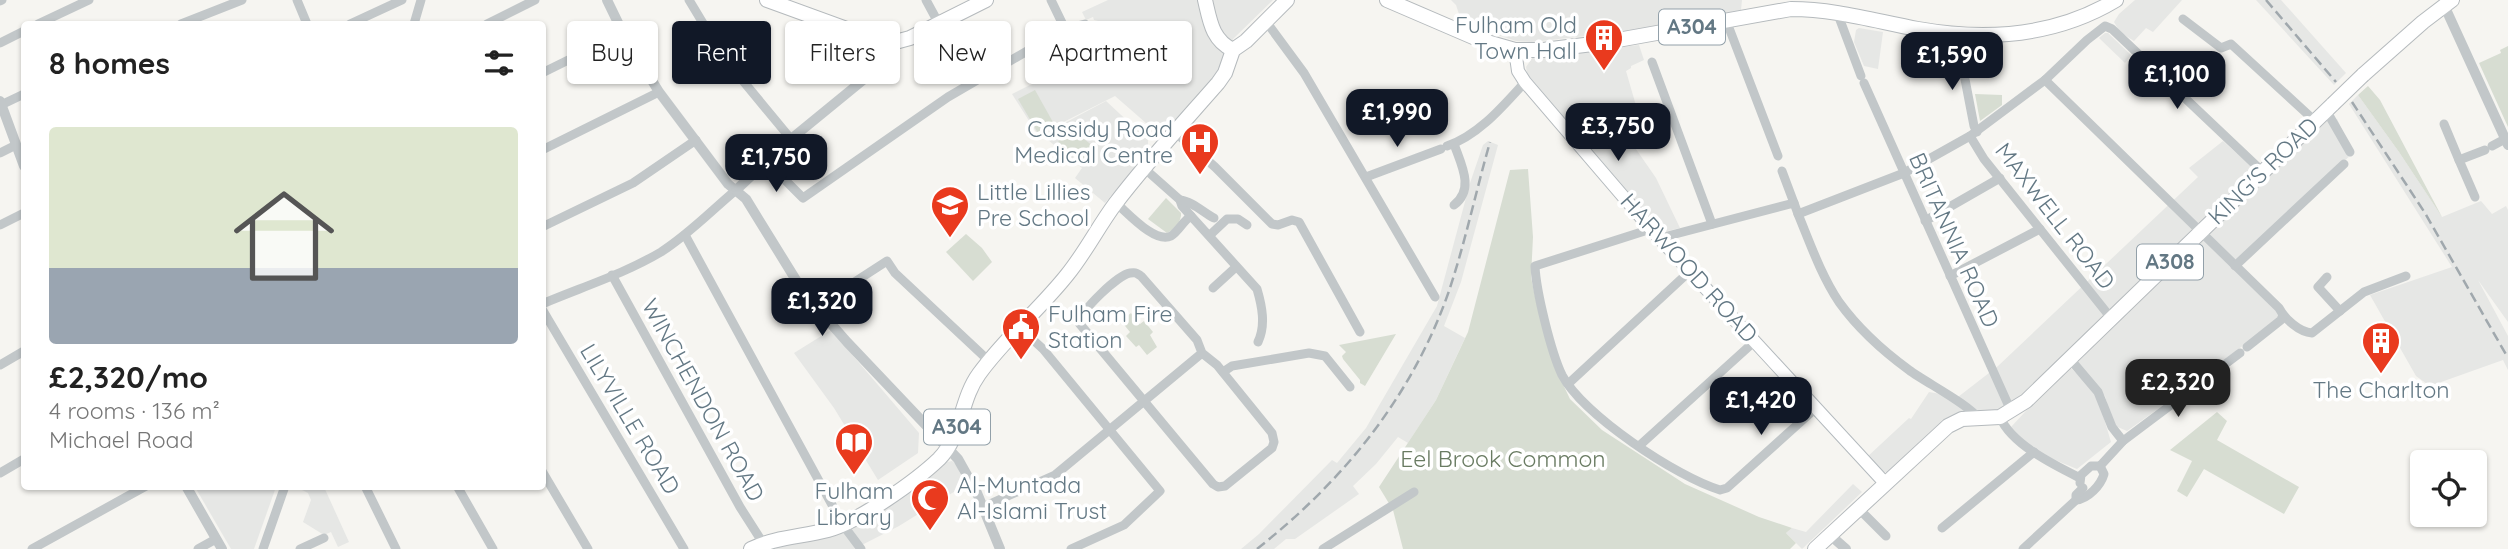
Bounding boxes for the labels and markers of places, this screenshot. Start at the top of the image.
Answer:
place label: Fulham Old Town Hall [1455,10,1577,65]
building icon: Fulham Old Town Hall [1583,17,1625,72]
pin: £1,590 [1895,32,2009,92]
pin: £1,100 [2120,52,2234,111]
pin: £1,990 [1340,90,1454,149]
pin: £3,750 [1561,104,1675,163]
place label: Cassidy Road Medical Centre [1014,114,1173,169]
hospital icon: Cassidy Road Medical Centre [1179,121,1221,176]
pin: £1,750 [719,134,833,194]
place label: Little Lillies Pre School [977,177,1091,232]
school or university icon: Little Lillies Pre School [929,184,971,239]
pin: £1,320 [765,278,879,338]
place label: Fulham Fire Station [1048,299,1173,354]
public building icon: Fulham Fire Station [1000,306,1042,361]
building icon: The Charlton [2360,320,2402,375]
pin: £2,320 [2121,360,2235,419]
place label: The Charlton [2312,375,2450,404]
pin: £1,420 [1704,378,1818,437]
library icon: Fulham Library [833,421,875,476]
place label: Al-Muntada Al-Islami Trust [957,470,1107,525]
place label: Fulham Library [814,476,894,531]
mosque icon: Al-Muntada Al-Islami Trust [909,477,951,532]

